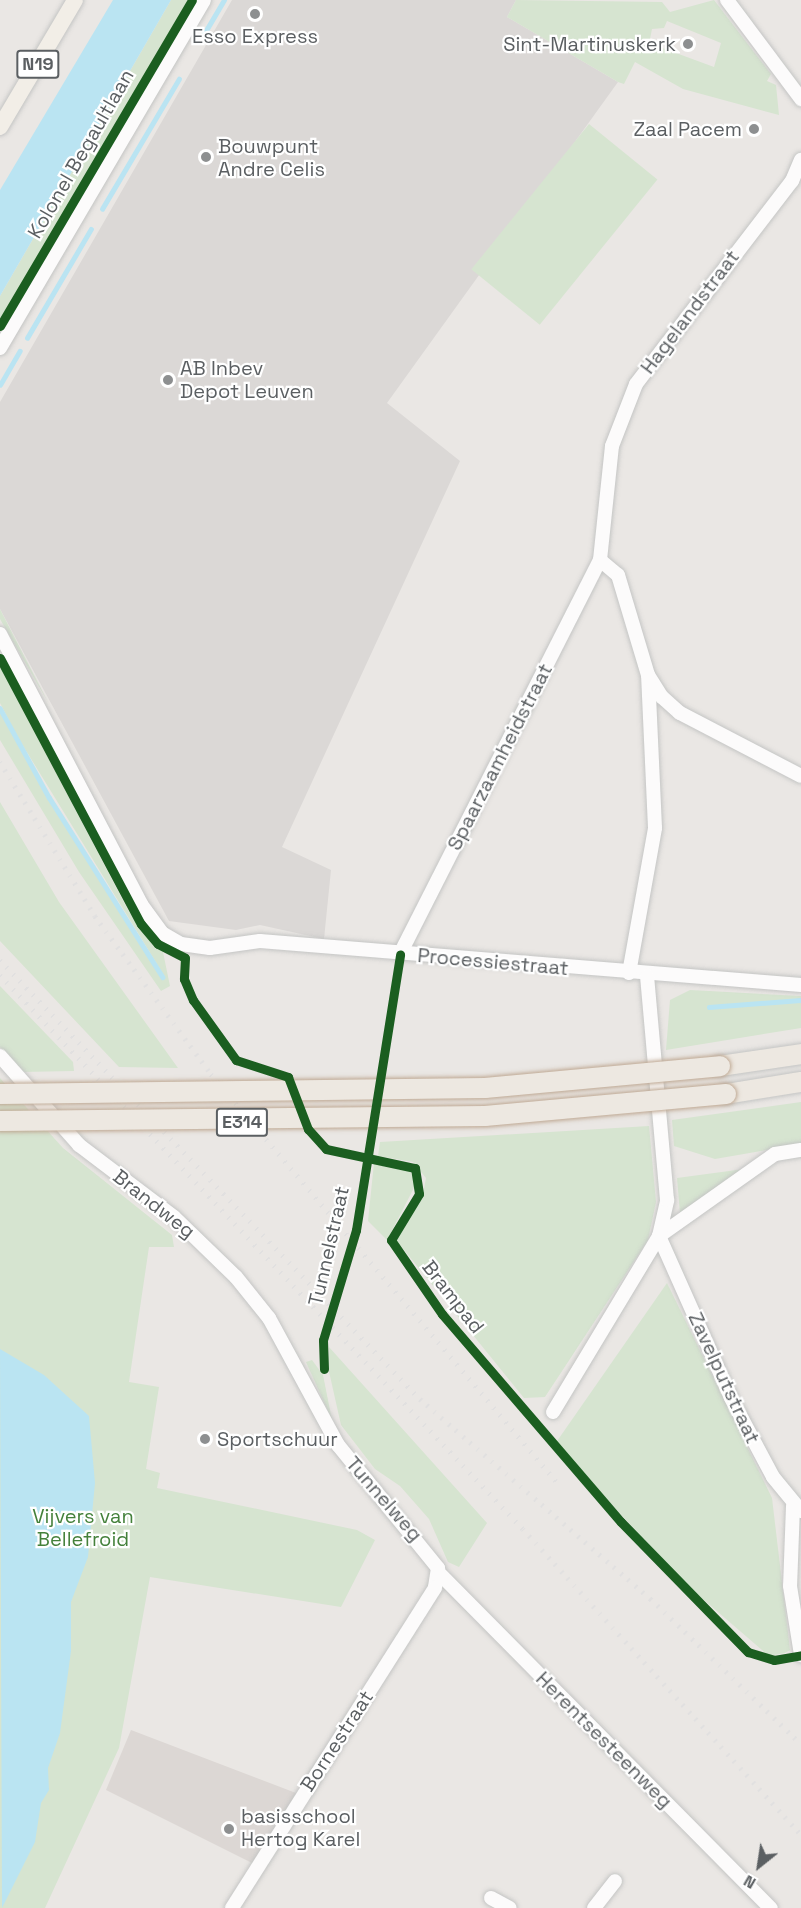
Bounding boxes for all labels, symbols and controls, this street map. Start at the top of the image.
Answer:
marker: Esso Express [248,7,262,21]
place label: Esso Express [192,24,318,48]
place label: Sint-Martinuskerk [503,32,676,56]
marker: Sint-Martinuskerk [681,37,695,51]
road number: N19 [15,49,60,79]
street label: Kolonel Begaultlaan [23,65,139,243]
place label: Zaal Pacem [633,117,742,141]
marker: Zaal Pacem [747,122,761,136]
place label: Bouwpunt Andre Celis [218,134,325,181]
marker: Bouwpunt Andre Celis [199,150,213,164]
street label: Hagelandstraat [636,245,744,379]
place label: AB Inbev Depot Leuven [180,356,314,403]
marker: AB Inbev Depot Leuven [161,373,175,387]
street label: Spaarzaamheidstraat [442,660,558,854]
street label: Processiestraat [417,943,569,981]
road number: E314 [215,1107,269,1137]
street label: Brandweg [108,1165,200,1243]
street label: Tunnelstraat [304,1184,354,1308]
street label: Brampad [417,1256,489,1338]
street label: Zavelputstraat [683,1308,765,1448]
place label: Sportschuur [217,1427,338,1451]
marker: Sportschuur [198,1432,212,1446]
street label: Tunnelweg [341,1452,427,1546]
park label: Vijvers van Bellefroid [32,1504,134,1551]
street label: Herentsesteenweg [531,1667,677,1813]
street label: Bornestraat [295,1686,379,1796]
place label: basisschool Hertog Karel [241,1805,360,1852]
marker: basisschool Hertog Karel [222,1822,236,1836]
north arrow [729,1836,789,1896]
text: N [740,1870,760,1894]

